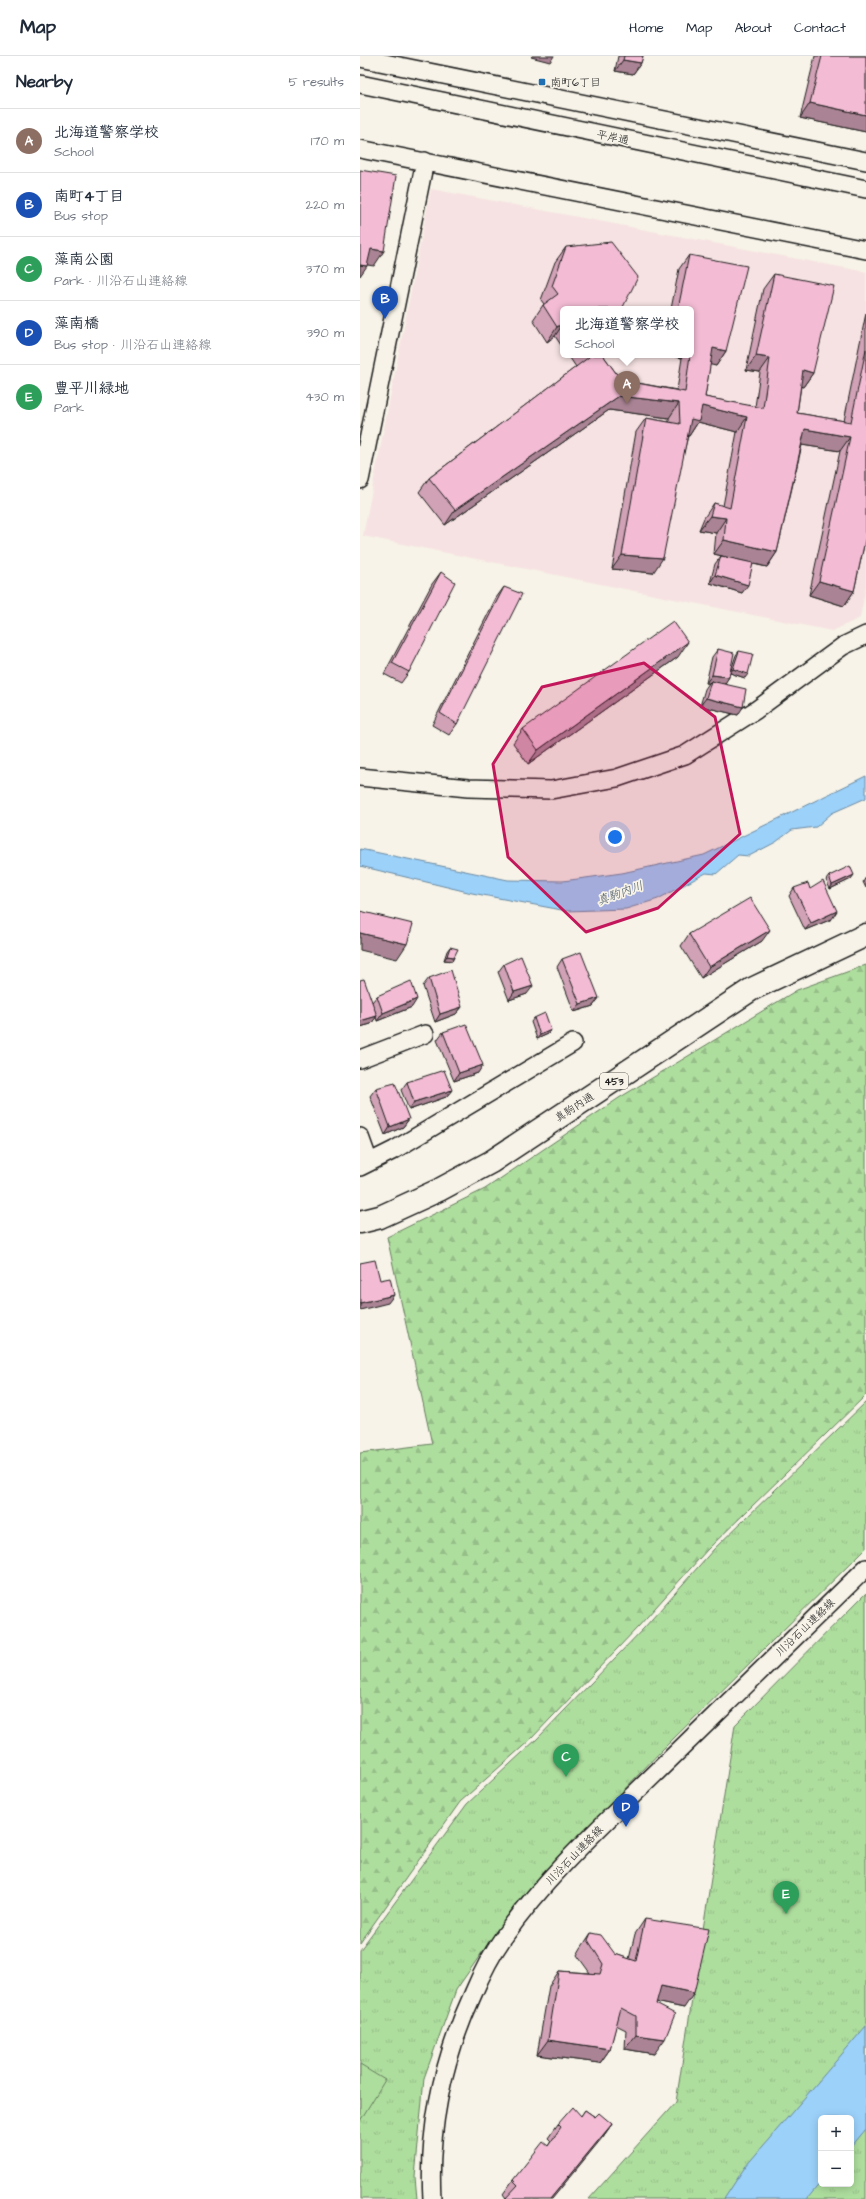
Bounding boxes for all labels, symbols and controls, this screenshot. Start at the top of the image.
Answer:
text: Map [20,14,56,41]
text: Home [629,18,664,38]
text: Map [686,18,712,38]
text: About [734,18,772,38]
text: Contact [794,18,846,38]
text: Nearby [16,70,73,94]
text: 5 results [288,73,344,91]
place label: 南町6丁目 [550,75,601,90]
marker: 南町6丁目 [537,77,547,87]
text: 北海道警察学校 [54,122,159,143]
street label: 平岸通 [595,127,631,148]
text: A [25,132,33,150]
text: 170 m [311,132,344,150]
text: School [54,143,94,161]
text: 南町4丁目 [54,186,124,207]
text: B [24,196,34,214]
text: 220 m [306,196,344,214]
text: Bus stop [54,207,108,225]
text: 藻南公園 [54,249,114,270]
text: C [24,260,34,278]
text: 370 m [306,260,344,278]
text: Park · 川沿石山連絡線 [54,272,187,290]
pin: B [372,286,398,319]
popup [560,306,694,358]
text: 藻南橋 [54,313,99,334]
text: 北海道警察学校 [574,314,680,335]
text: D [25,324,33,342]
text: 390 m [306,324,344,342]
text: School [574,335,614,353]
text: Bus stop · 川沿石山連絡線 [54,336,211,354]
pin: A [614,371,640,404]
text: 豊平川緑地 [54,378,129,399]
text: E [25,388,33,406]
text: 430 m [305,388,344,406]
text: Park [54,399,84,417]
your location [605,827,625,847]
water label: 真駒内川 [595,877,646,910]
road number: 453 [600,1073,628,1089]
street label: 真駒内通 [552,1089,597,1126]
street label: 川沿石山連絡線 [772,1595,838,1659]
pin: C [553,1744,579,1777]
pin: D [613,1794,639,1827]
street label: 川沿石山連絡線 [542,1822,606,1888]
pin: E [773,1881,799,1914]
map controls [818,2115,854,2187]
button: + [818,2115,854,2151]
button: − [818,2151,854,2187]

